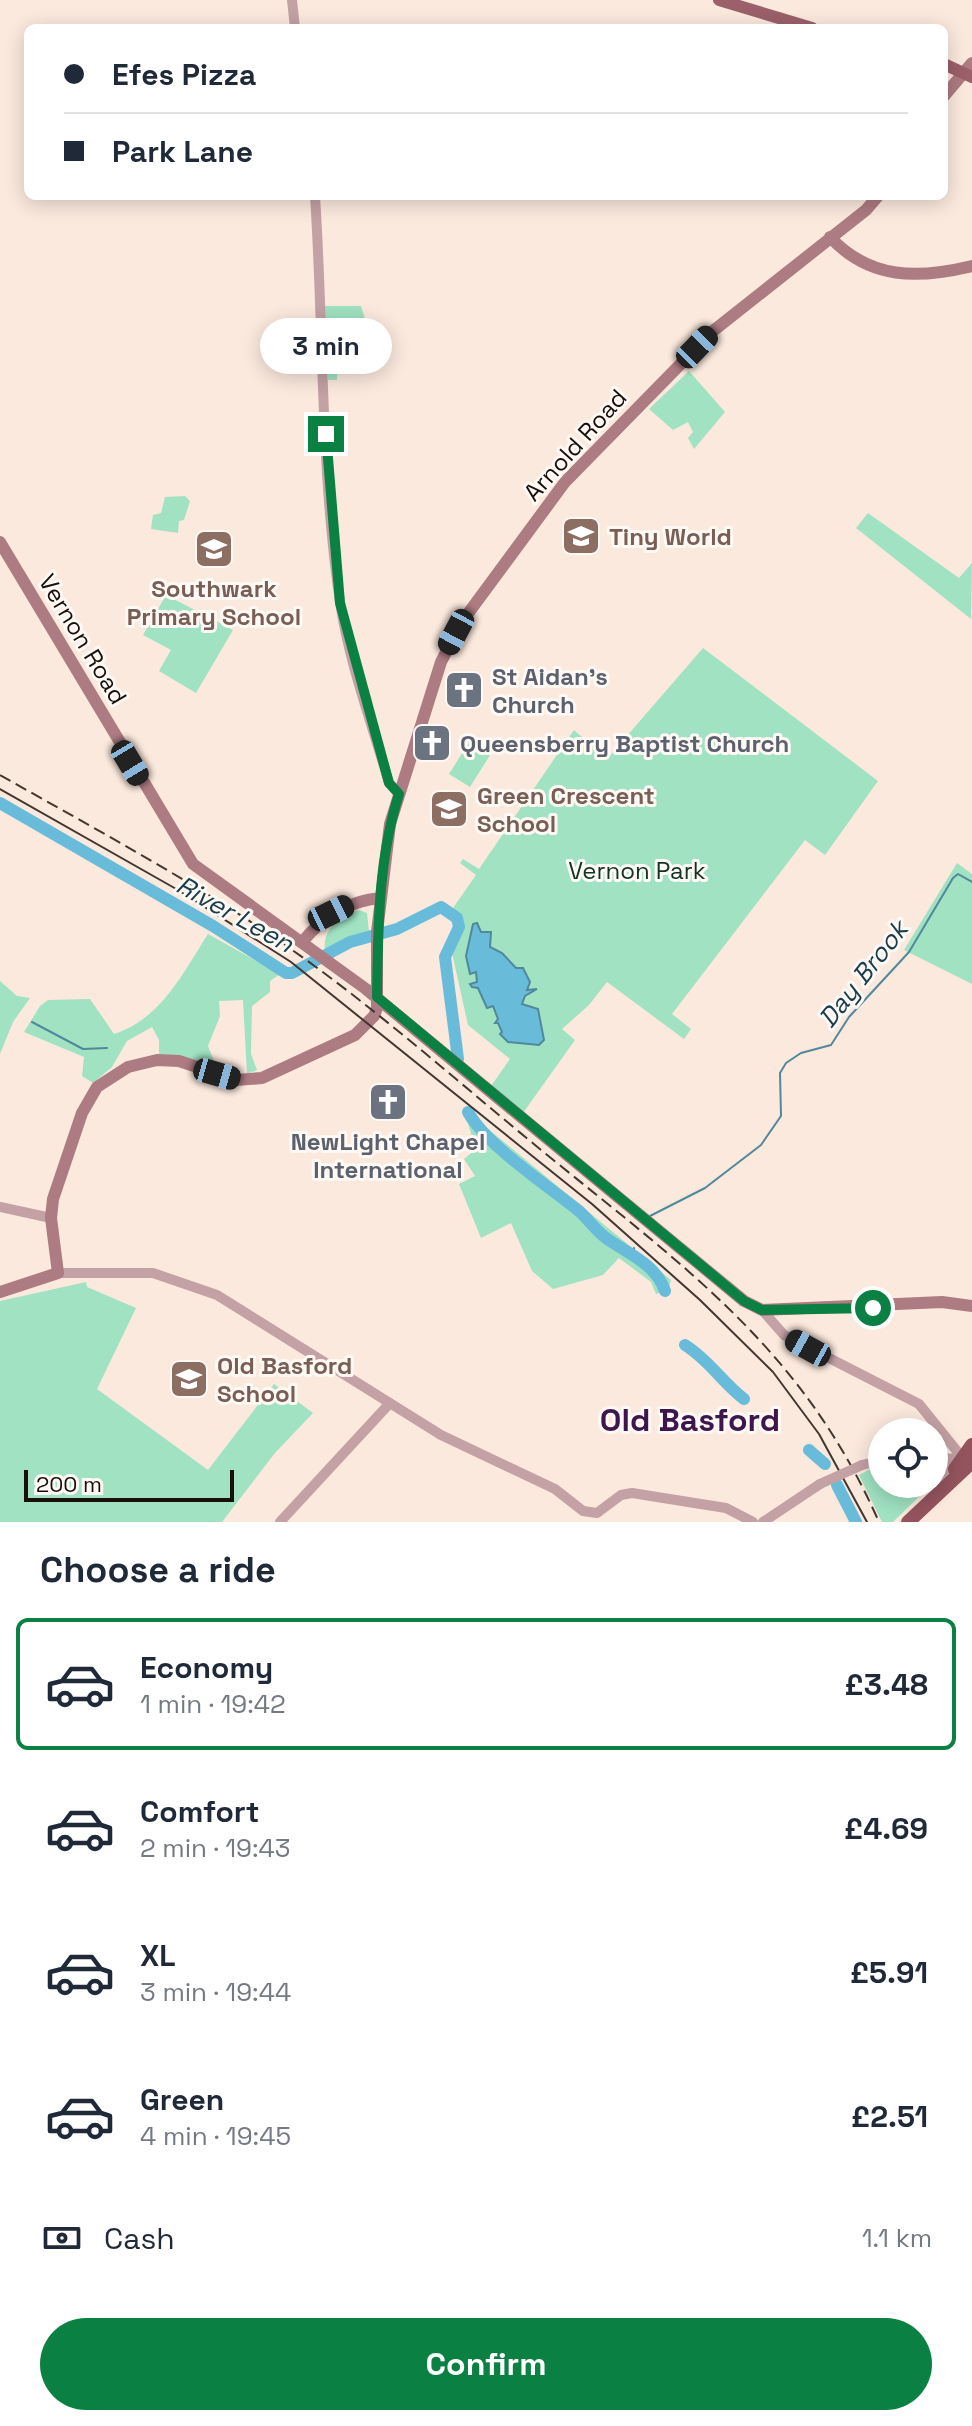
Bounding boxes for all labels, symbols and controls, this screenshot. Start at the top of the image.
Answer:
text: Efes Pizza [112,55,256,94]
text: Park Lane [112,132,253,171]
callout: 3 min [260,318,392,374]
car [672,321,722,373]
text: 3 min [292,329,360,363]
street label: Arnold Road [517,383,633,507]
route end [308,416,344,452]
school or university icon: Tiny World [560,515,602,557]
place label: Tiny World [609,521,732,552]
school or university icon: Southwark Primary School [193,528,235,570]
street label: Vernon Road [32,568,134,710]
place label: Southwark Primary School [127,573,301,632]
car [434,605,478,659]
place label: St Aidan's Church [492,661,608,720]
church icon: St Aidan's Church [443,669,485,711]
church icon: Queensberry Baptist Church [411,722,453,764]
place label: Queensberry Baptist Church [460,728,789,759]
car [107,736,153,790]
place label: Green Crescent School [477,780,655,839]
school or university icon: Green Crescent School [428,788,470,830]
park label: Vernon Park [568,855,706,886]
water label: River Leen [170,868,301,961]
car [304,892,358,934]
water label: Day Brook [810,911,917,1035]
car [191,1056,243,1092]
church icon: NewLight Chapel International [367,1081,409,1123]
place label: NewLight Chapel International [291,1126,485,1185]
route start [855,1290,891,1326]
car [781,1326,835,1370]
place label: Old Basford School [217,1350,352,1409]
school or university icon: Old Basford School [168,1358,210,1400]
district label: Old Basford [600,1400,780,1440]
map controls [868,1418,948,1498]
button: locate [868,1418,948,1498]
scale bar [24,1466,234,1502]
text: 200 m [36,1470,102,1498]
text: Choose a ride [40,1547,276,1593]
icon: car [44,1648,116,1720]
text: Economy [140,1648,273,1687]
text: £3.48 [845,1665,928,1704]
text: 1 min · 19:42 [140,1687,286,1721]
icon: car [44,1792,116,1864]
text: Comfort [140,1792,259,1831]
text: £4.69 [844,1809,928,1848]
text: 2 min · 19:43 [140,1831,291,1865]
icon: car [44,1936,116,2008]
text: XL [140,1936,176,1975]
text: £5.91 [850,1953,928,1992]
text: 3 min · 19:44 [140,1975,291,2009]
icon: car [44,2080,116,2152]
text: Green [140,2080,224,2119]
text: £2.51 [851,2097,928,2136]
text: 4 min · 19:45 [140,2119,291,2153]
icon: cash [40,2216,84,2260]
text: Cash [104,2219,175,2258]
text: 1.1 km [862,2221,932,2255]
button: Confirm [40,2318,932,2410]

